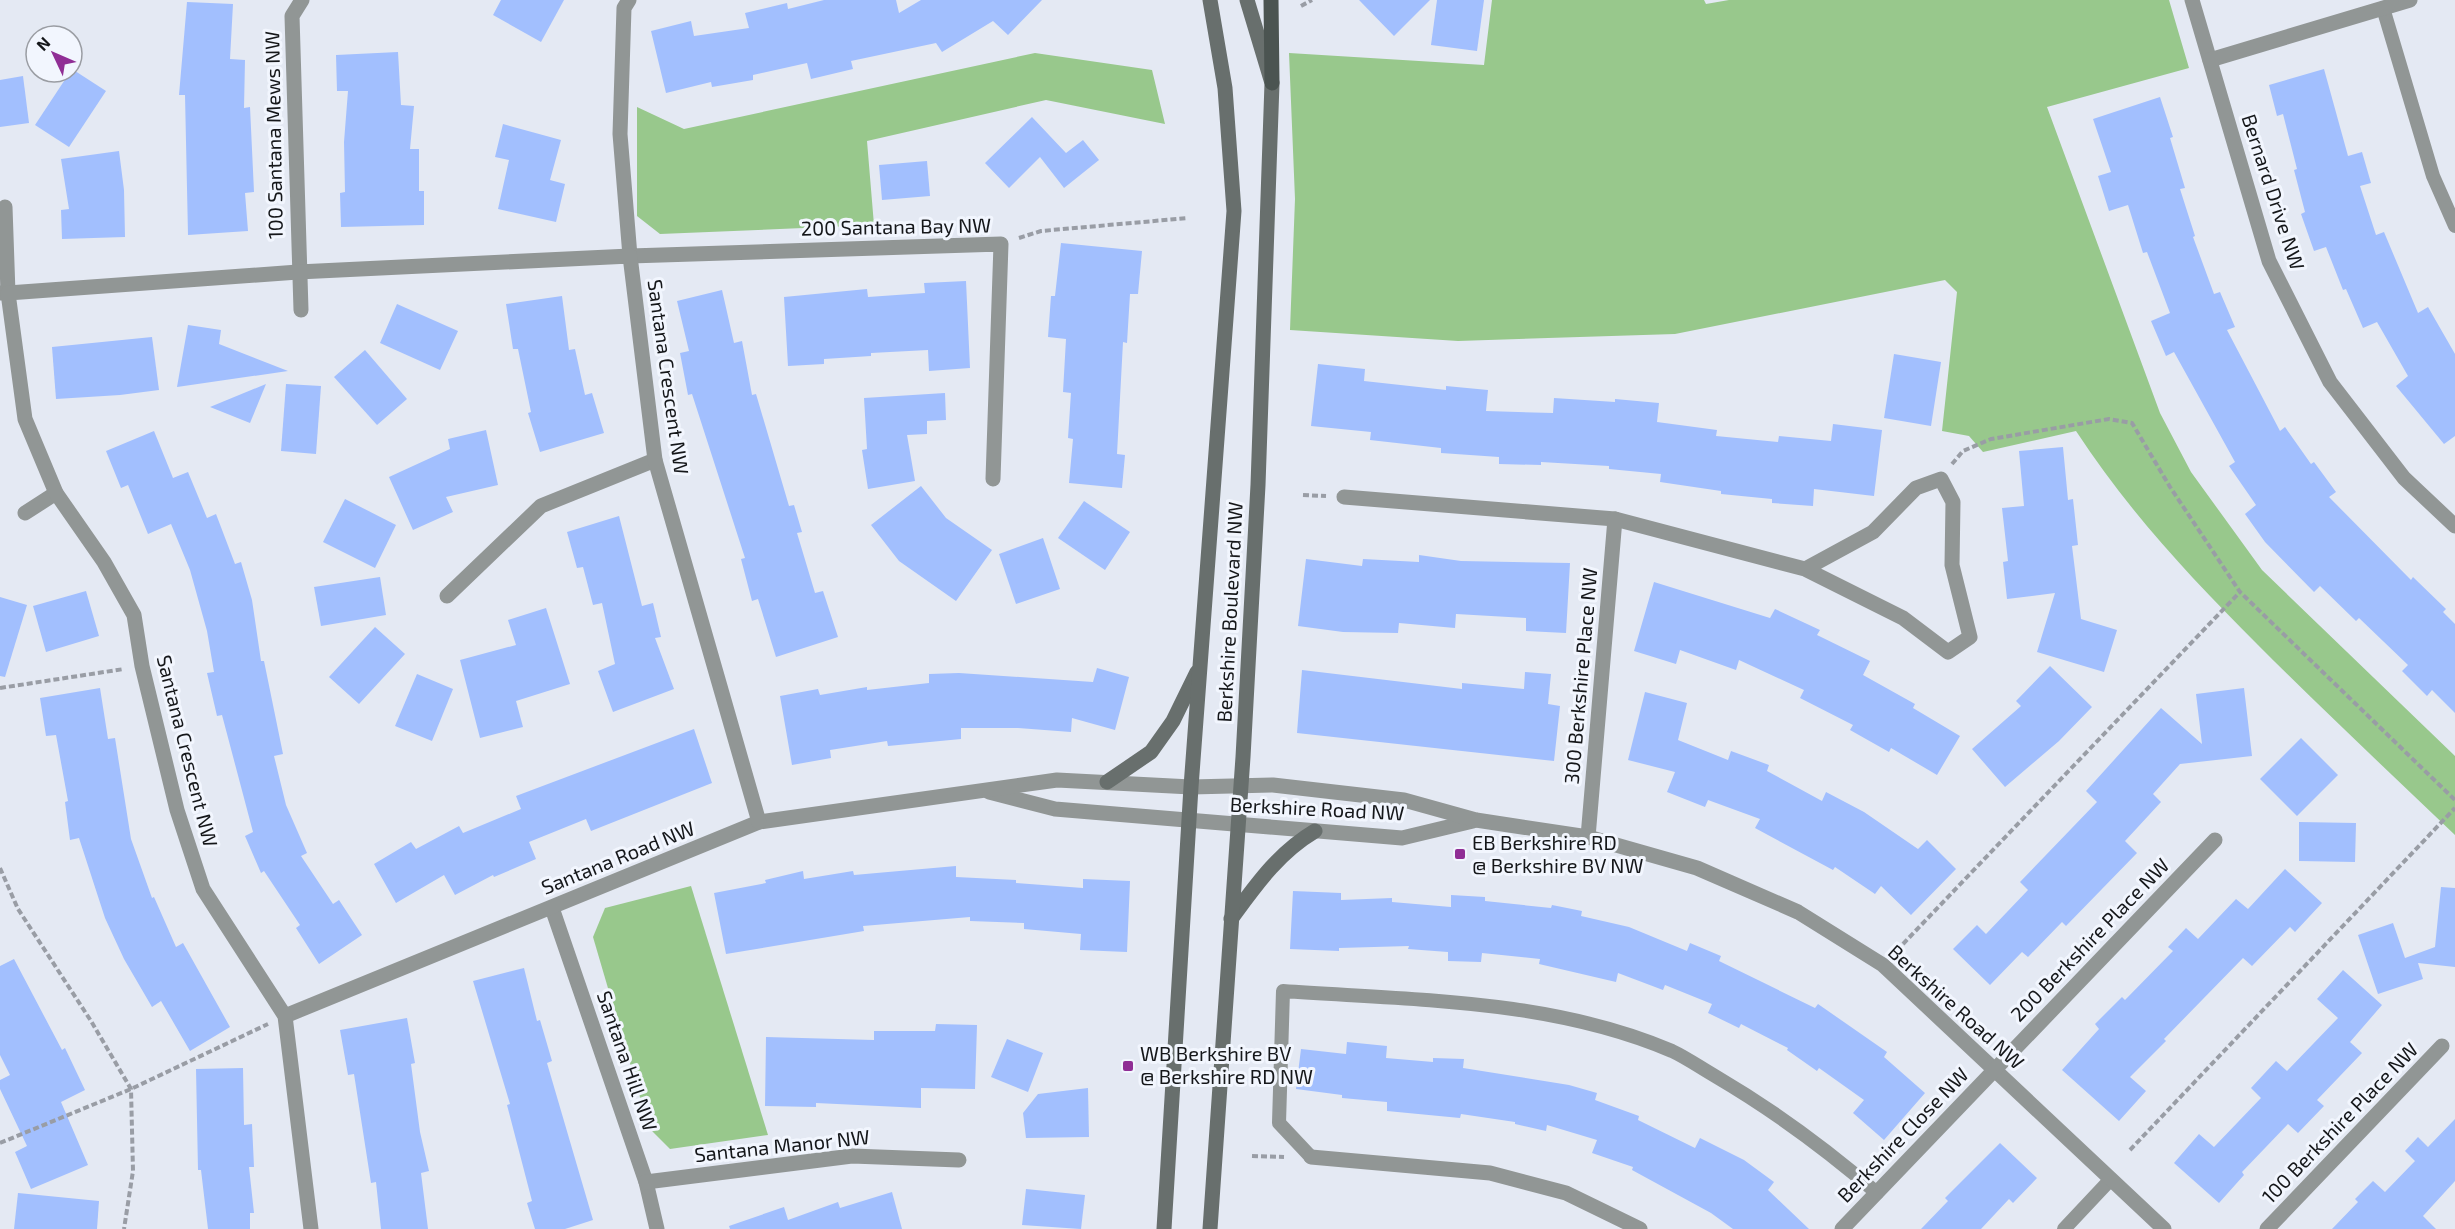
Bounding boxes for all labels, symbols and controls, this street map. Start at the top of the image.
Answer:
north arrow [24,24,84,84]
street label: 100 Santana Mews NW [259,31,287,239]
text: N [32,32,54,54]
street label: Bernard Drive NW [2237,111,2310,273]
street label: 200 Santana Bay NW [801,212,991,240]
street label: Santana Crescent NW [643,278,695,476]
street label: Berkshire Boulevard NW [1211,501,1247,723]
street label: 300 Berkshire Place NW [1559,567,1601,785]
street label: Santana Crescent NW [153,652,223,849]
street label: Berkshire Road NW [1229,791,1405,825]
street label: Santana Road NW [538,815,698,899]
place label: EB Berkshire RD @ Berkshire BV NW [1472,830,1643,877]
marker: EB Berkshire RD @ Berkshire BV NW [1453,847,1467,861]
street label: 200 Berkshire Place NW [2005,853,2173,1026]
street label: Berkshire Road NW [1884,939,2030,1074]
street label: Santana Hill NW [593,987,663,1134]
street label: 100 Berkshire Place NW [2256,1037,2422,1208]
place label: WB Berkshire BV @ Berkshire RD NW [1140,1041,1313,1088]
marker: WB Berkshire BV @ Berkshire RD NW [1121,1059,1135,1073]
street label: Berkshire Close NW [1832,1062,1973,1207]
street label: Santana Manor NW [693,1124,871,1166]

